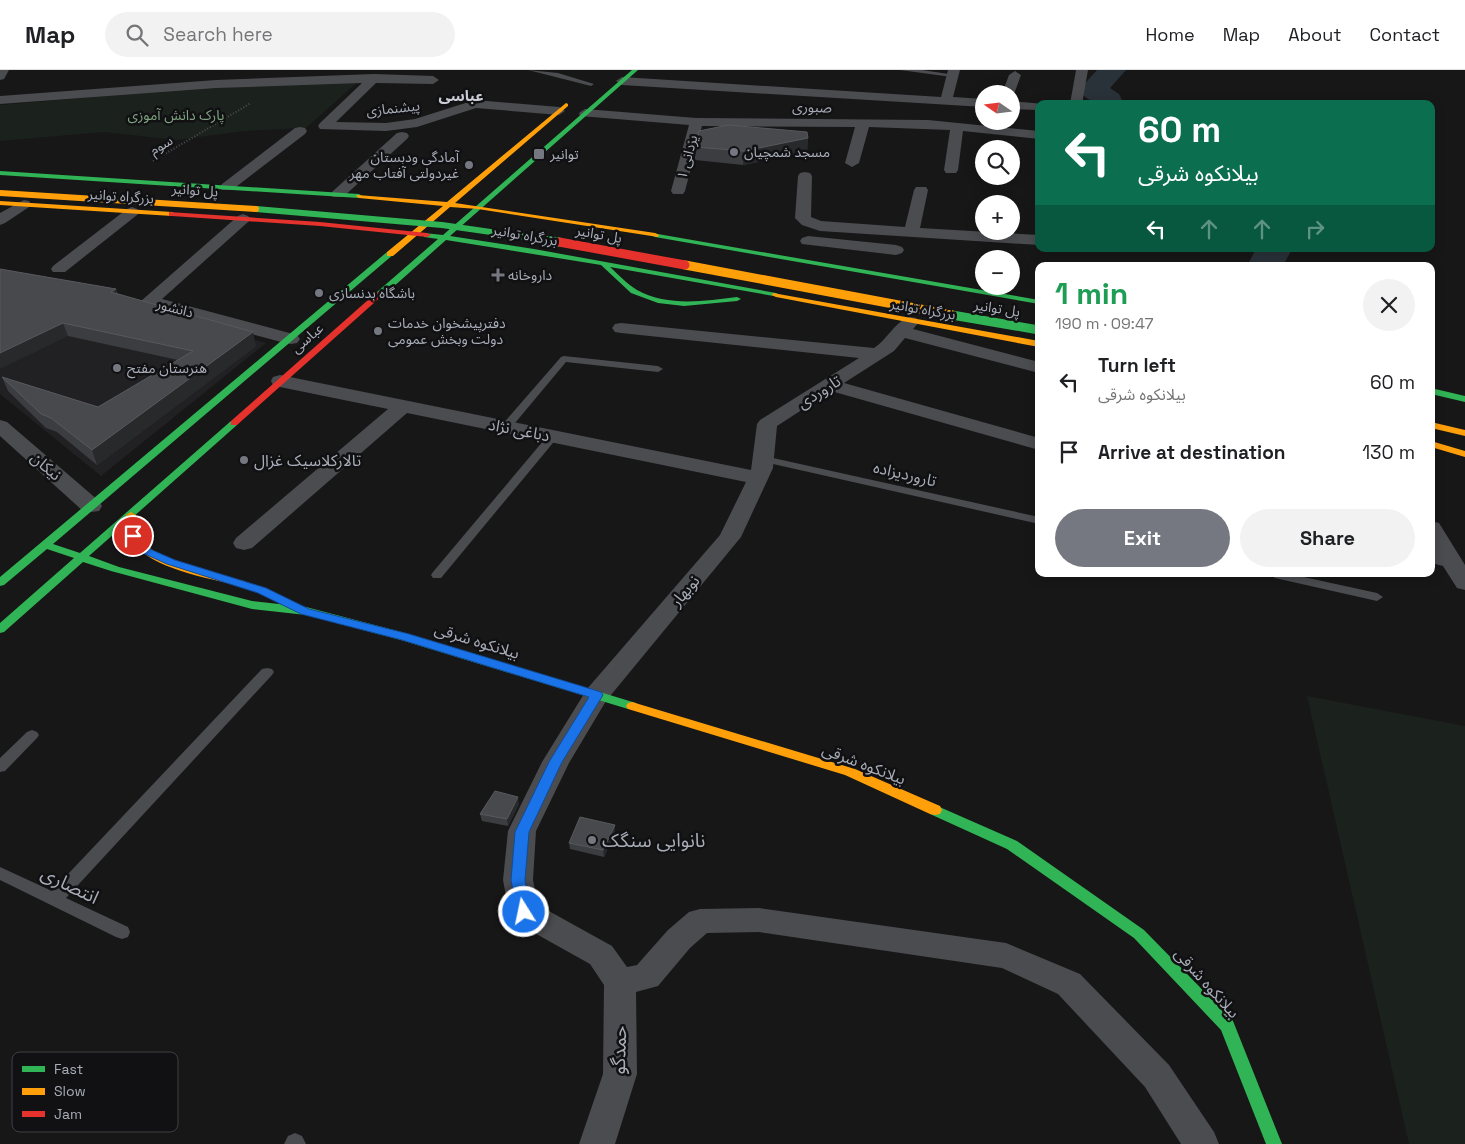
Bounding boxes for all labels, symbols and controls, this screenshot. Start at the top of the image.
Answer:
search box [105,12,455,57]
text: Map [25,19,75,50]
icon: search [123,21,151,49]
text: Search here [163,22,273,47]
text: Home [1146,23,1195,46]
text: Map [1223,23,1260,46]
text: About [1288,23,1342,46]
text: Contact [1370,23,1440,46]
north arrow [975,85,1020,130]
map controls [975,85,1020,295]
district label: عباسی [438,86,484,105]
street label: پیشنمازی [365,96,421,121]
street label: صبوری [792,98,832,116]
park label: پارک دانش آموزی [128,106,224,125]
text: 60 m [1138,108,1221,152]
icon: left [1055,120,1120,185]
street label: سوم [146,131,177,161]
street label: یزدانی ۱ [672,133,702,181]
button: search [975,140,1020,185]
place label: مسجد شمچیان [744,143,830,162]
place label: توانیر [549,145,579,163]
marker: مسجد شمچیان [728,146,740,158]
marker: توانیر [532,147,546,161]
place label: آمادگی ودبستان غیردولتی آفتاب مهر [349,148,460,182]
marker: آمادگی ودبستان غیردولتی آفتاب مهر [463,159,475,171]
text: بیلانکوه شرقی [1138,159,1259,187]
street label: پل توانیر [170,179,219,202]
street label: بزرگراه توانیر [86,185,155,207]
button: + [975,195,1020,240]
icon: left [1142,215,1170,243]
icon: ahead [1195,215,1223,243]
icon: ahead [1248,215,1276,243]
icon: right [1301,215,1329,243]
street label: بزرگراه توانیر [490,220,559,250]
street label: پل توانیر [573,221,624,248]
button: − [975,250,1020,295]
place label: داروخانه [508,266,553,284]
marker: داروخانه [492,269,504,281]
text: 1 min [1055,274,1128,313]
button: close [1363,279,1415,331]
place label: باشگاه بدنسازی [329,284,415,302]
marker: باشگاه بدنسازی [313,287,325,299]
street label: دانشور [154,294,196,322]
street label: بزرگراه توانیر [888,294,957,324]
street label: پل توانیر [971,295,1021,322]
text: 190 m · 09:47 [1055,313,1153,334]
place label: دفترپیشخوان خدمات دولت وبخش عمومی [388,314,506,348]
street label: عباسى [287,319,327,357]
marker: دفترپیشخوان خدمات دولت وبخش عمومی [372,325,384,337]
text: Turn left [1098,353,1176,378]
place label: هنرستان مفتح [127,359,207,379]
marker: هنرستان مفتح [111,362,123,374]
icon: left [1055,368,1083,396]
street label: تاروردی [793,370,845,414]
text: 60 m [1370,370,1415,395]
text: بیلانکوه شرقی [1098,384,1186,405]
street label: دباغی نژاد [486,414,552,446]
icon: arrive [1055,438,1083,466]
text: Arrive at destination [1098,440,1286,465]
text: 130 m [1362,440,1415,465]
street label: نیکان [26,447,66,485]
place label: تالارکلاسیک غزال [254,450,362,471]
marker: تالارکلاسیک غزال [238,454,250,466]
street label: تاروردیزاده [871,457,939,492]
button: Exit [1055,509,1230,567]
button: Share [1240,509,1415,567]
pin [112,515,154,557]
icon: arrive [119,522,147,550]
street label: نوبهار [665,571,704,612]
street label: بیلانکوه شرقی [432,618,522,664]
street label: بیلانکوه شرقی [819,738,909,790]
place label: نانوایی سنگک [602,828,705,853]
marker: نانوایی سنگک [586,834,598,846]
street label: انتصاری [37,860,103,910]
position arrow [497,885,549,937]
street label: بیلانکوه شرقی [1170,943,1244,1023]
street label: حمدگو [606,1025,632,1075]
legend [12,1052,178,1132]
text: Fast [54,1060,83,1078]
text: Slow [54,1082,86,1100]
text: Jam [54,1105,82,1123]

